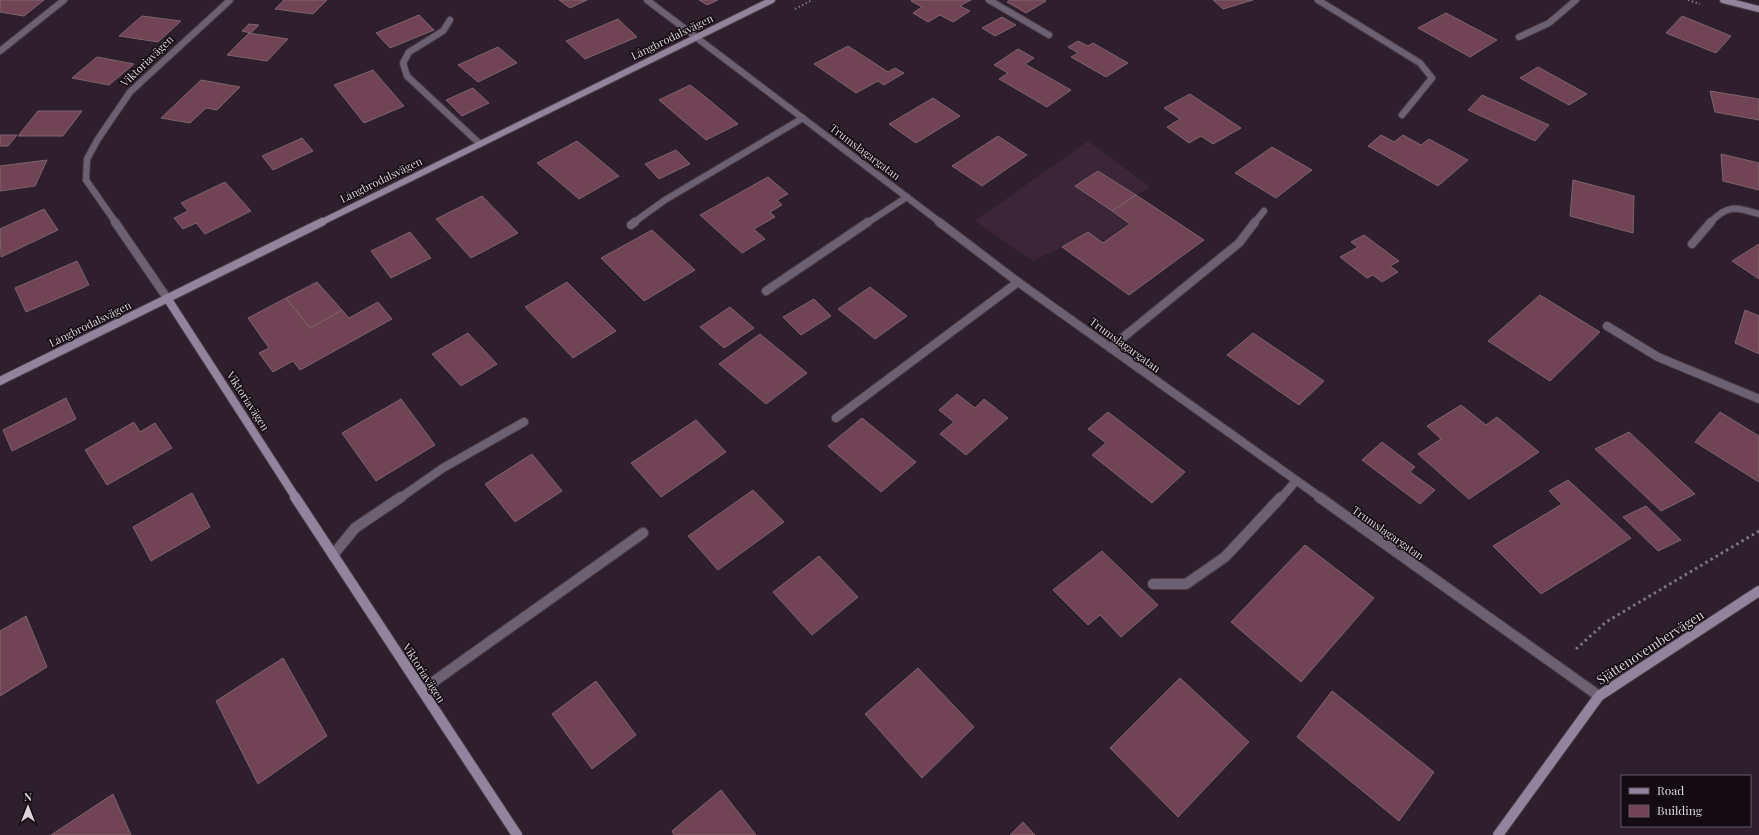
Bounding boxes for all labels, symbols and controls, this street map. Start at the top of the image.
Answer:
street label: Långbrodalsvägen [628,10,716,63]
street label: Viktoriavägen [116,31,177,90]
street label: Trumslagargatan [827,120,904,183]
street label: Långbrodalsvägen [337,153,425,206]
street label: Långbrodalsvägen [46,297,134,350]
street label: Trumslagargatan [1087,314,1164,376]
street label: Viktoriavägen [223,367,273,434]
street label: Trumslagargatan [1349,502,1428,563]
street label: Sjättenovembervägen [1593,605,1707,688]
street label: Viktoriavägen [399,639,449,706]
legend [1621,775,1751,827]
text: Road [1657,782,1684,798]
north arrow [8,787,48,827]
text: N [24,789,32,804]
text: Building [1657,802,1703,818]

